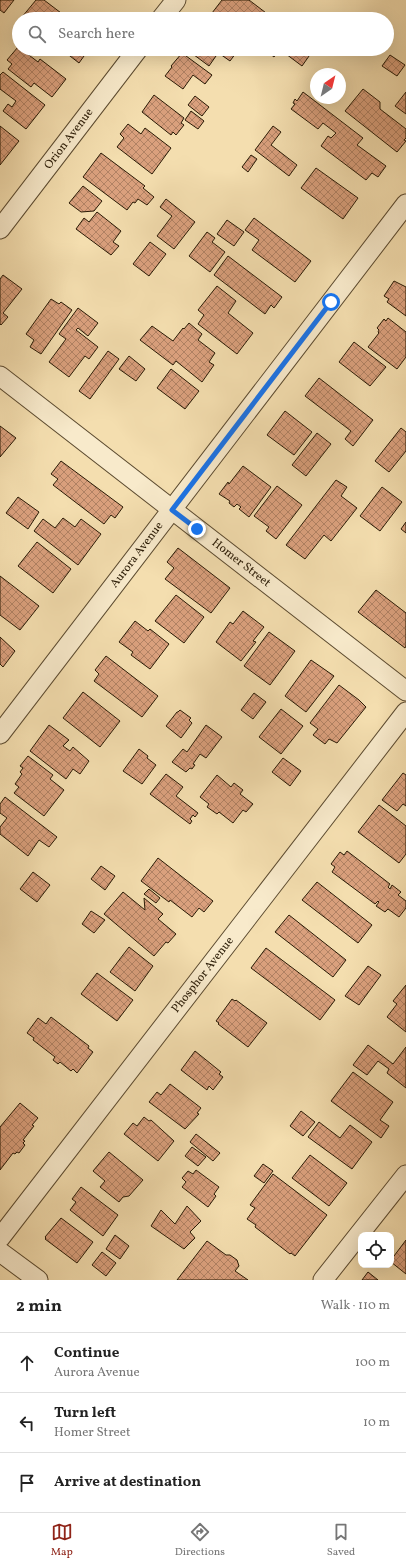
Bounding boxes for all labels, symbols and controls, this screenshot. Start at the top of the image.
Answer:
search box [12,12,394,56]
icon: search [26,23,48,45]
text: Search here [58,24,135,45]
north arrow [310,68,346,104]
street label: Orion Avenue [41,105,97,173]
route start [322,293,340,311]
street label: Aurora Avenue [107,518,167,591]
route end [188,520,206,538]
street label: Homer Street [208,535,274,591]
street label: Phosphor Avenue [168,933,238,1016]
map controls [358,1232,394,1268]
button: locate [358,1232,394,1268]
text: 2 min [16,1295,62,1318]
text: Walk · 110 m [321,1297,390,1315]
text: Continue [54,1343,119,1364]
icon: ahead [16,1352,38,1374]
text: 100 m [355,1354,390,1372]
text: Aurora Avenue [54,1364,140,1382]
text: Turn left [54,1403,116,1424]
icon: left [16,1412,38,1434]
text: 10 m [363,1414,390,1432]
text: Homer Street [54,1424,131,1442]
icon: arrive [16,1472,38,1494]
text: Arrive at destination [54,1472,201,1493]
tab: Map [51,1521,73,1560]
tab: Directions [175,1521,225,1560]
tab: Saved [327,1521,355,1560]

